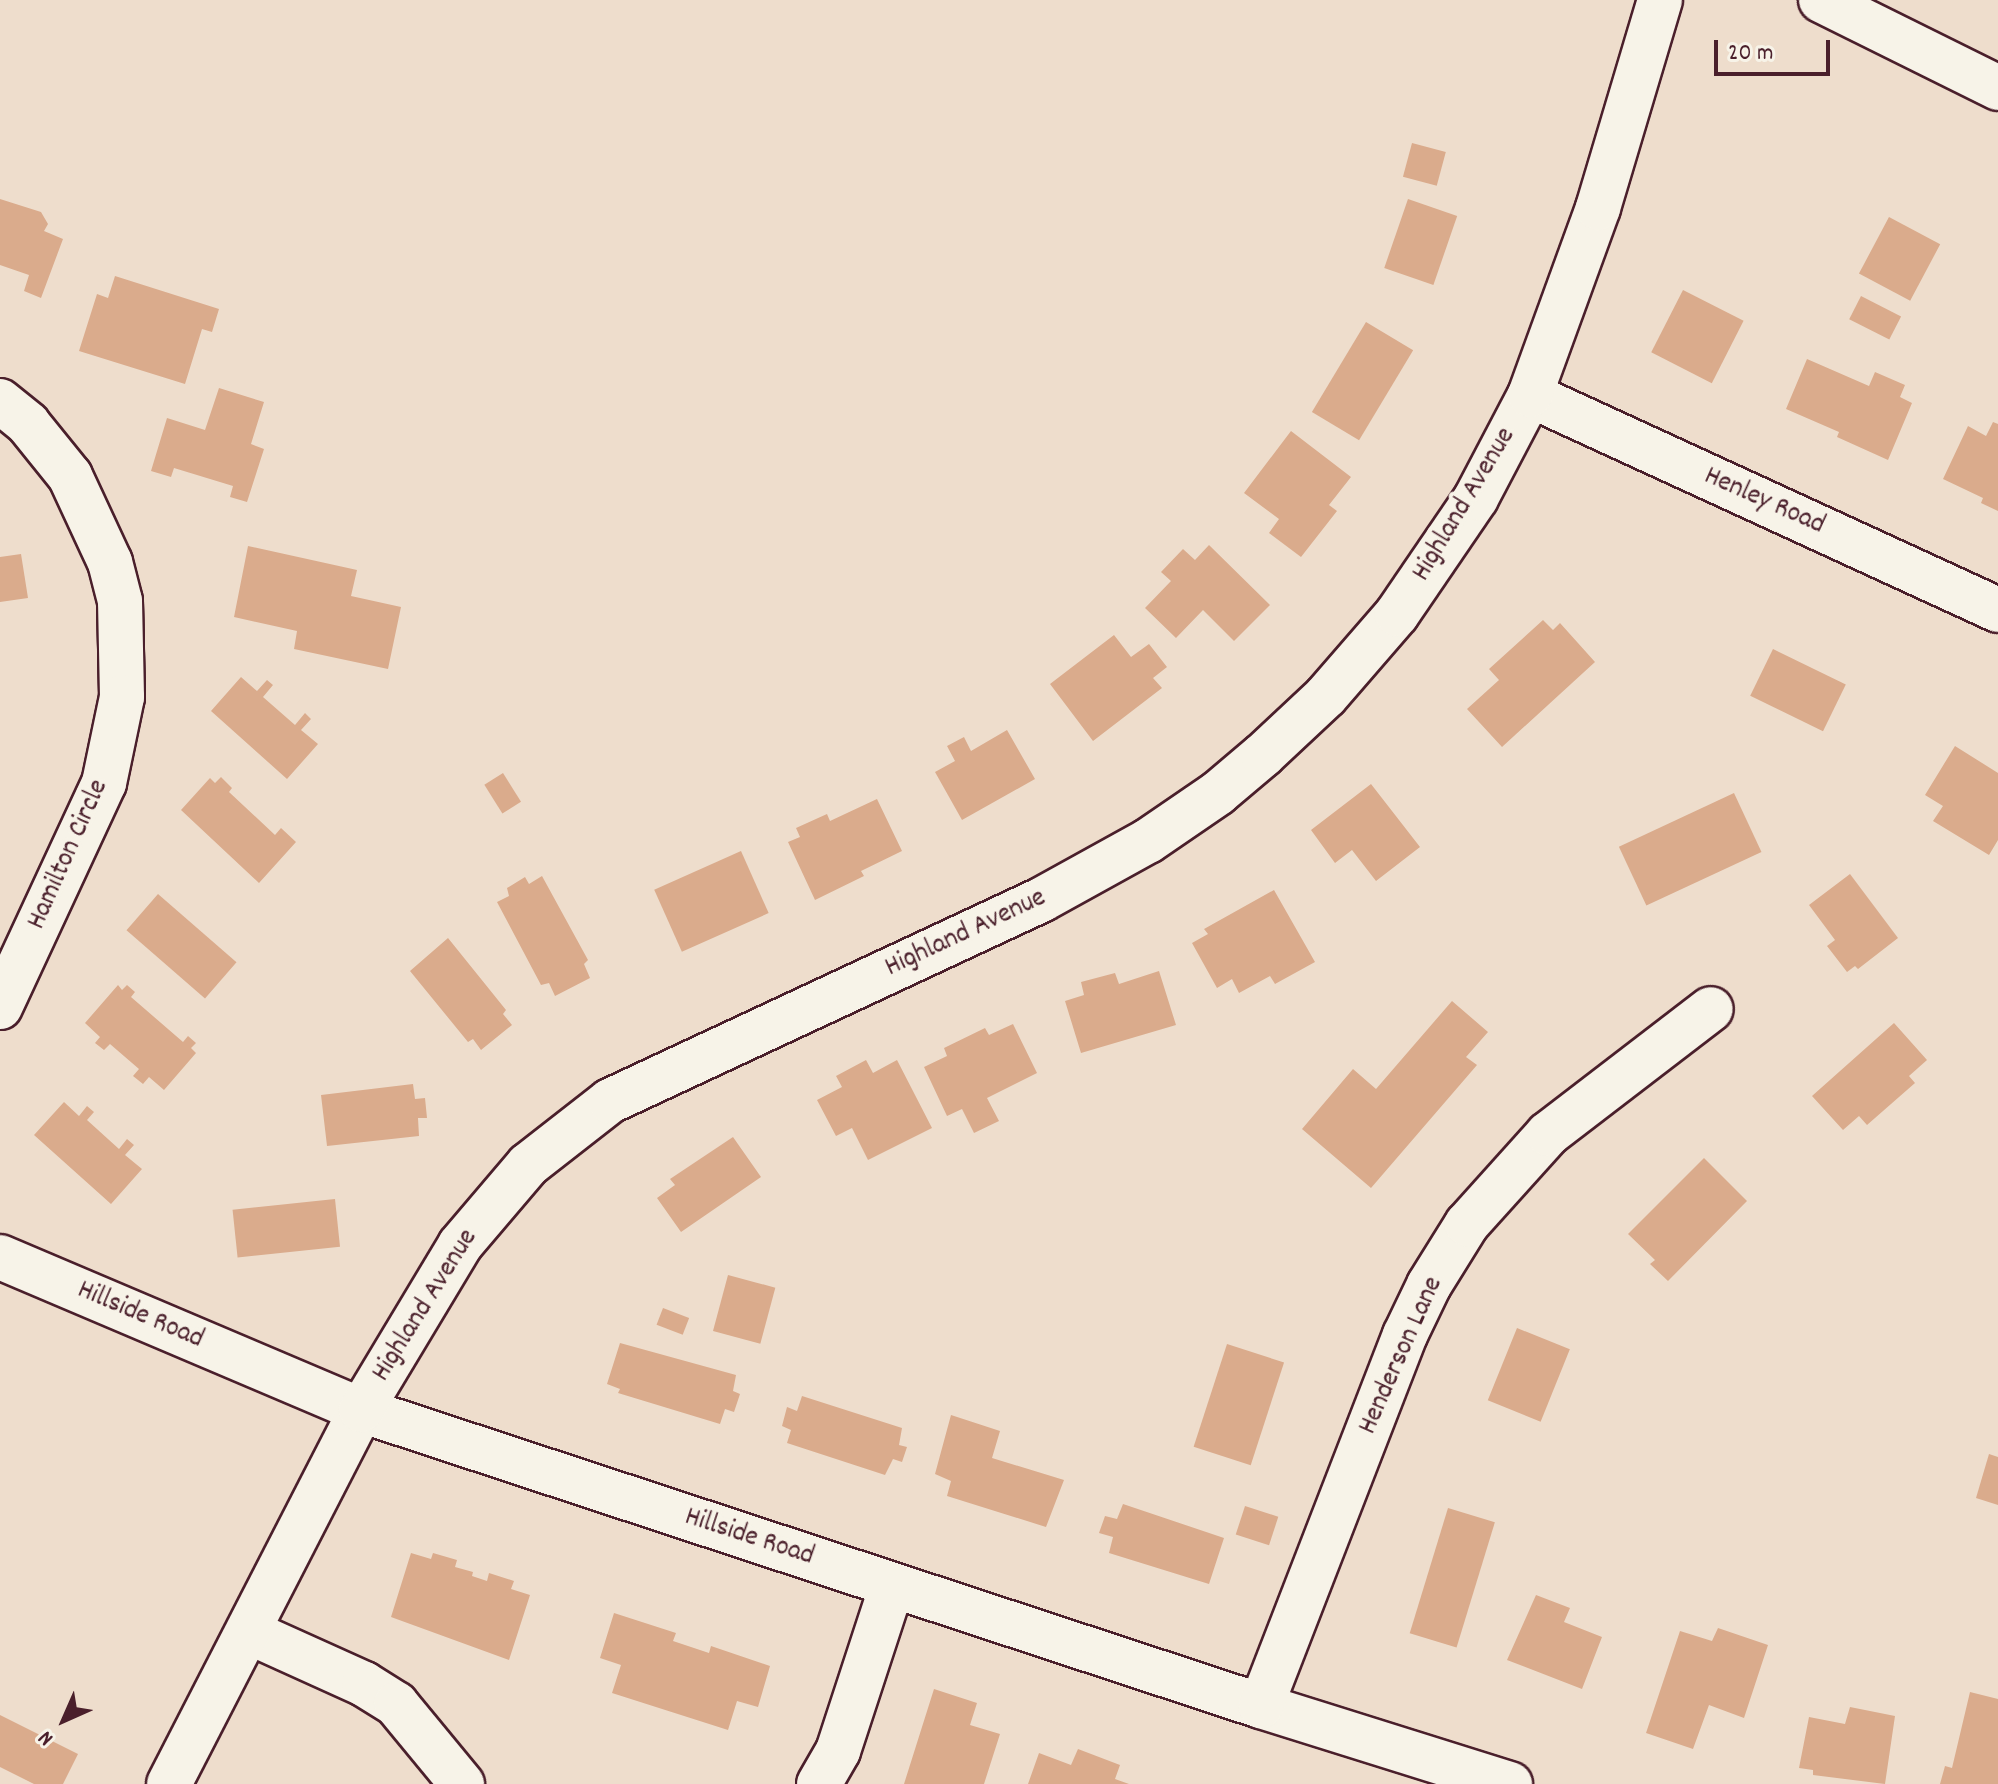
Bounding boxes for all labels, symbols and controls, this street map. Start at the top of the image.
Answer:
scale bar [1718,24,1834,74]
text: 20 m [1728,37,1774,71]
street label: Highland Avenue [1406,422,1524,588]
street label: Henley Road [1698,460,1830,544]
street label: Hamilton Circle [21,775,117,935]
street label: Highland Avenue [880,882,1052,986]
street label: Highland Avenue [366,1224,486,1388]
street label: Henderson Lane [1352,1272,1452,1440]
street label: Hillside Road [72,1274,208,1358]
street label: Hillside Road [680,1501,818,1575]
north arrow [24,1680,104,1760]
text: N [32,1723,61,1752]

